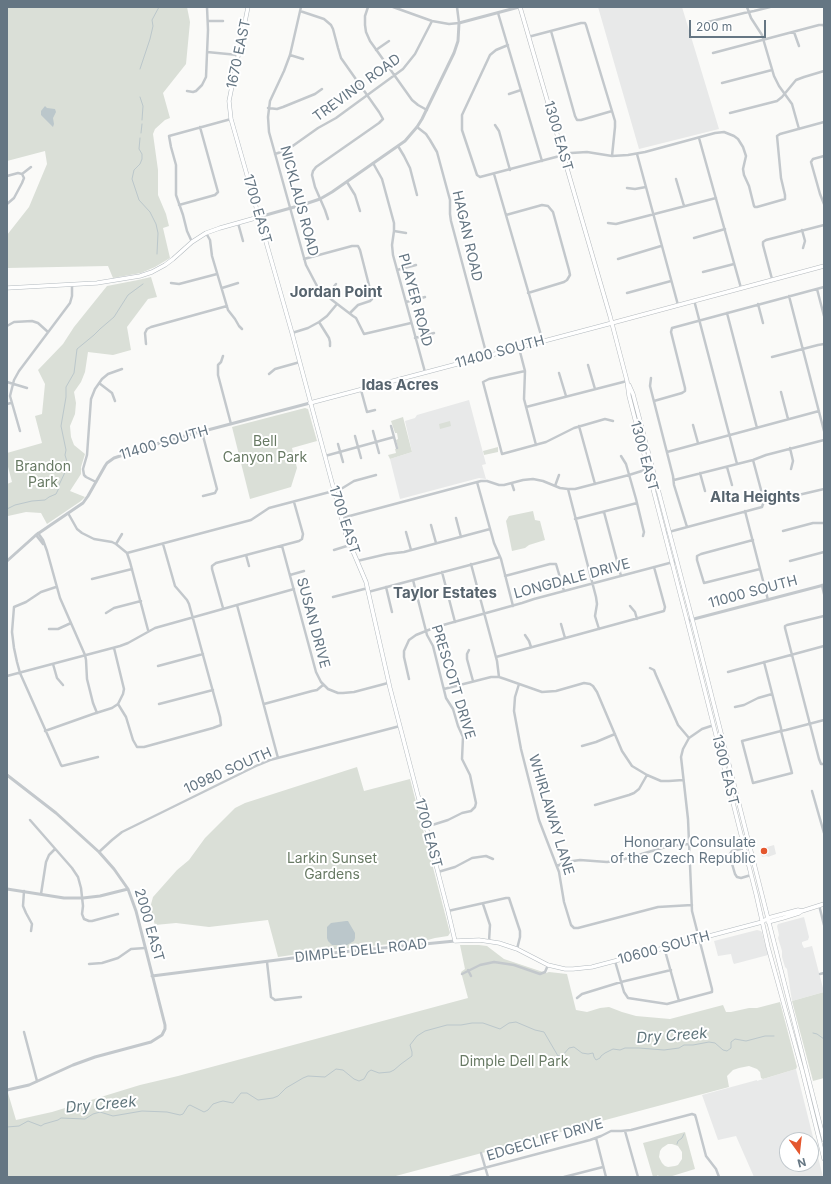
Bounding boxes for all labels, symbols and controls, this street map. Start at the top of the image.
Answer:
scale bar [691,12,768,38]
street label: 1670 EAST [223,18,255,90]
text: 200 m [696,19,732,34]
street label: TREVINO ROAD [310,51,404,125]
street label: 1300 EAST [540,99,576,173]
street label: NICKLAUS ROAD [276,144,322,258]
street label: 1700 EAST [239,173,275,245]
street label: HAGAN ROAD [448,189,486,283]
street label: PLAYER ROAD [395,252,435,348]
district label: Jordan Point [290,283,382,301]
street label: 11400 SOUTH [454,332,546,372]
district label: Idas Acres [361,376,439,394]
street label: 1300 EAST [627,419,661,493]
street label: 11400 SOUTH [118,422,210,464]
park label: Bell Canyon Park [223,434,307,466]
park label: Brandon Park [15,459,71,492]
street label: 1700 EAST [325,484,363,556]
district label: Alta Heights [710,488,800,506]
street label: LONGDALE DRIVE [512,555,632,603]
street label: 11000 SOUTH [707,572,799,612]
street label: SUSAN DRIVE [293,576,333,670]
district label: Taylor Estates [393,584,497,602]
street label: PRESCOTT DRIVE [428,623,478,741]
street label: 1300 EAST [708,733,742,807]
street label: 10980 SOUTH [182,744,274,798]
street label: WHIRLAWAY LANE [525,753,577,877]
street label: 1700 EAST [411,796,445,870]
place label: Honorary Consulate of the Czech Republic [610,835,756,868]
marker: Honorary Consulate of the Czech Republic [759,846,769,856]
park label: Larkin Sunset Gardens [287,851,377,884]
street label: 2000 EAST [131,887,167,963]
street label: 10600 SOUTH [616,928,712,968]
street label: DIMPLE DELL ROAD [294,936,428,966]
water label: Dry Creek [636,1025,708,1047]
park label: Dimple Dell Park [460,1054,568,1070]
water label: Dry Creek [65,1093,137,1117]
street label: EDGECLIFF DRIVE [485,1115,605,1165]
north arrow [779,1132,819,1172]
text: N [796,1155,808,1170]

